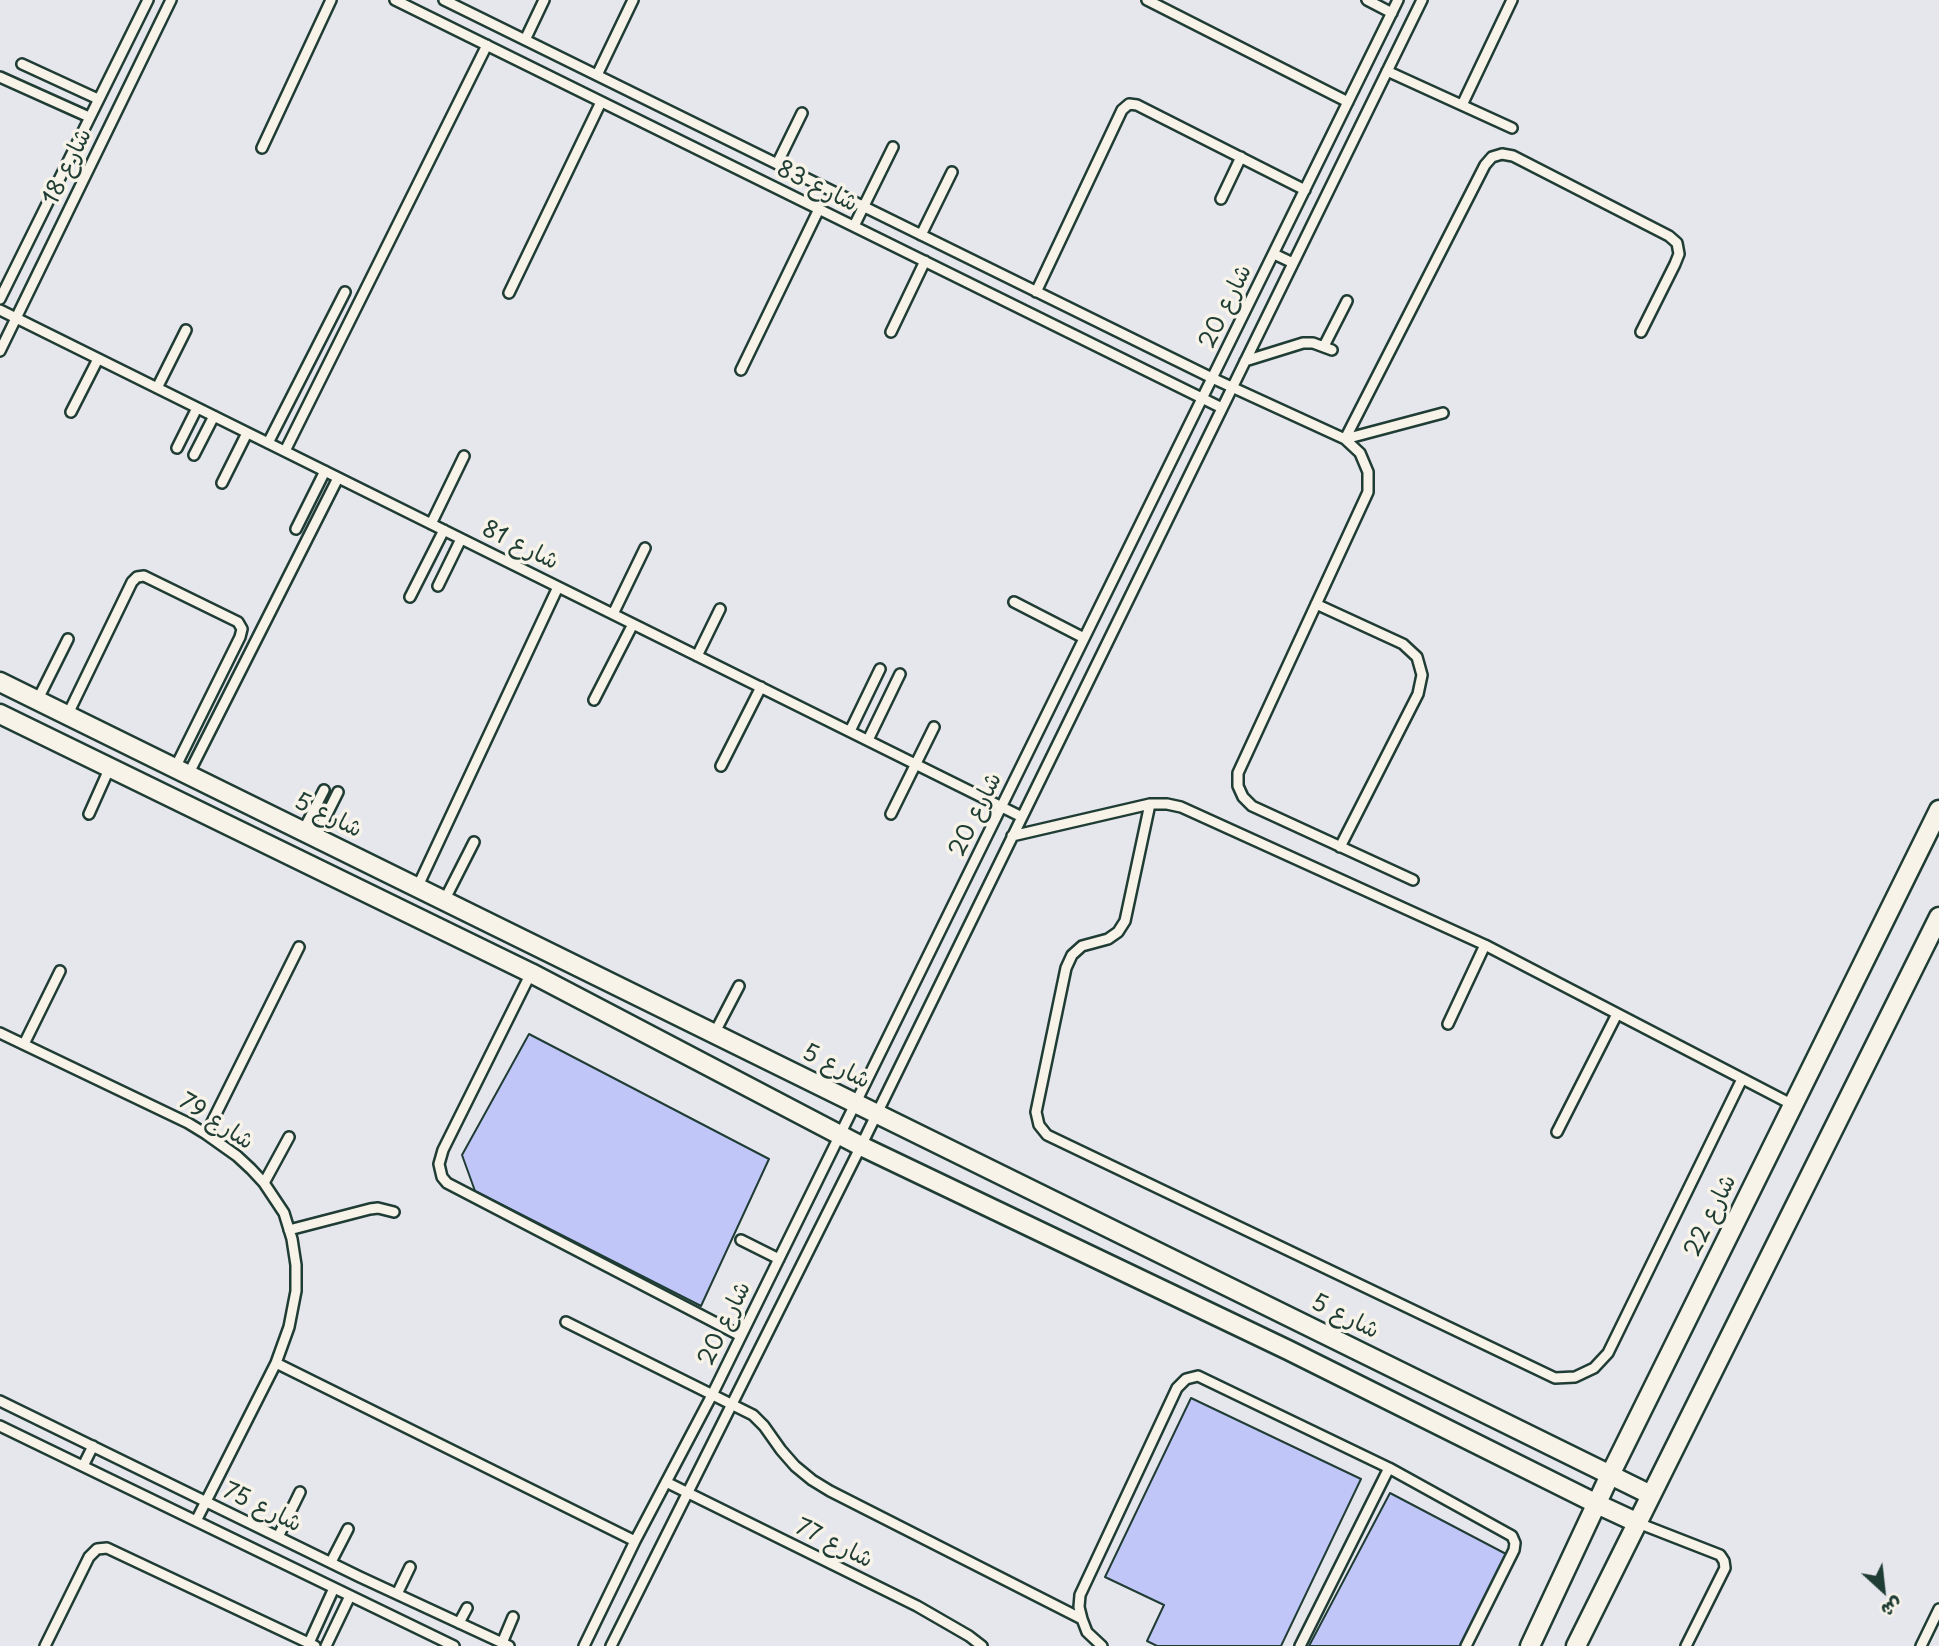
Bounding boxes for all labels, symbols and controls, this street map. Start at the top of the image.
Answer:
street label: شارع 18 [38,124,98,210]
street label: شارع 83 [772,156,862,218]
street label: شارع 20 [1194,260,1258,354]
street label: شارع 81 [477,516,563,576]
street label: شارع 20 [944,768,1008,862]
street label: شارع 5 [290,788,366,844]
street label: شارع 5 [798,1039,874,1095]
street label: شارع 79 [174,1088,258,1156]
street label: شارع 22 [1679,1170,1743,1262]
street label: شارع 20 [693,1277,757,1371]
street label: شارع 5 [1307,1289,1383,1345]
street label: شارع 75 [218,1477,306,1539]
street label: شارع 77 [791,1513,877,1575]
north arrow [1848,1555,1918,1625]
text: ش [1877,1591,1908,1626]

